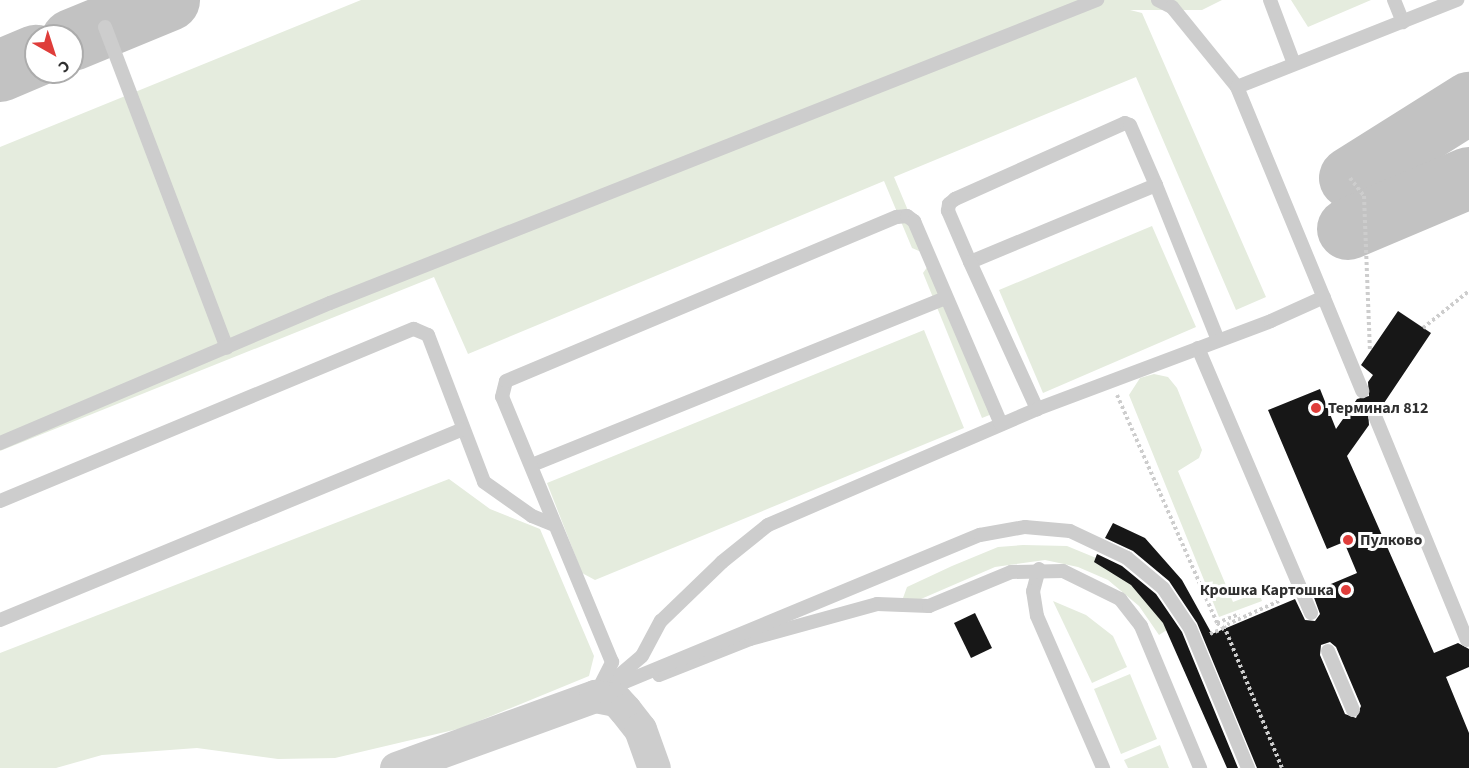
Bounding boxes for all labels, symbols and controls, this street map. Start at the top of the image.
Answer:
north arrow [24,24,84,84]
text: С [54,55,75,78]
place label: Терминал 812 [1328,398,1428,418]
marker: Терминал 812 [1309,401,1323,415]
place label: Пулково [1360,530,1422,550]
marker: Пулково [1341,533,1355,547]
place label: Крошка Картошка [1200,580,1334,600]
marker: Крошка Картошка [1339,583,1353,597]

